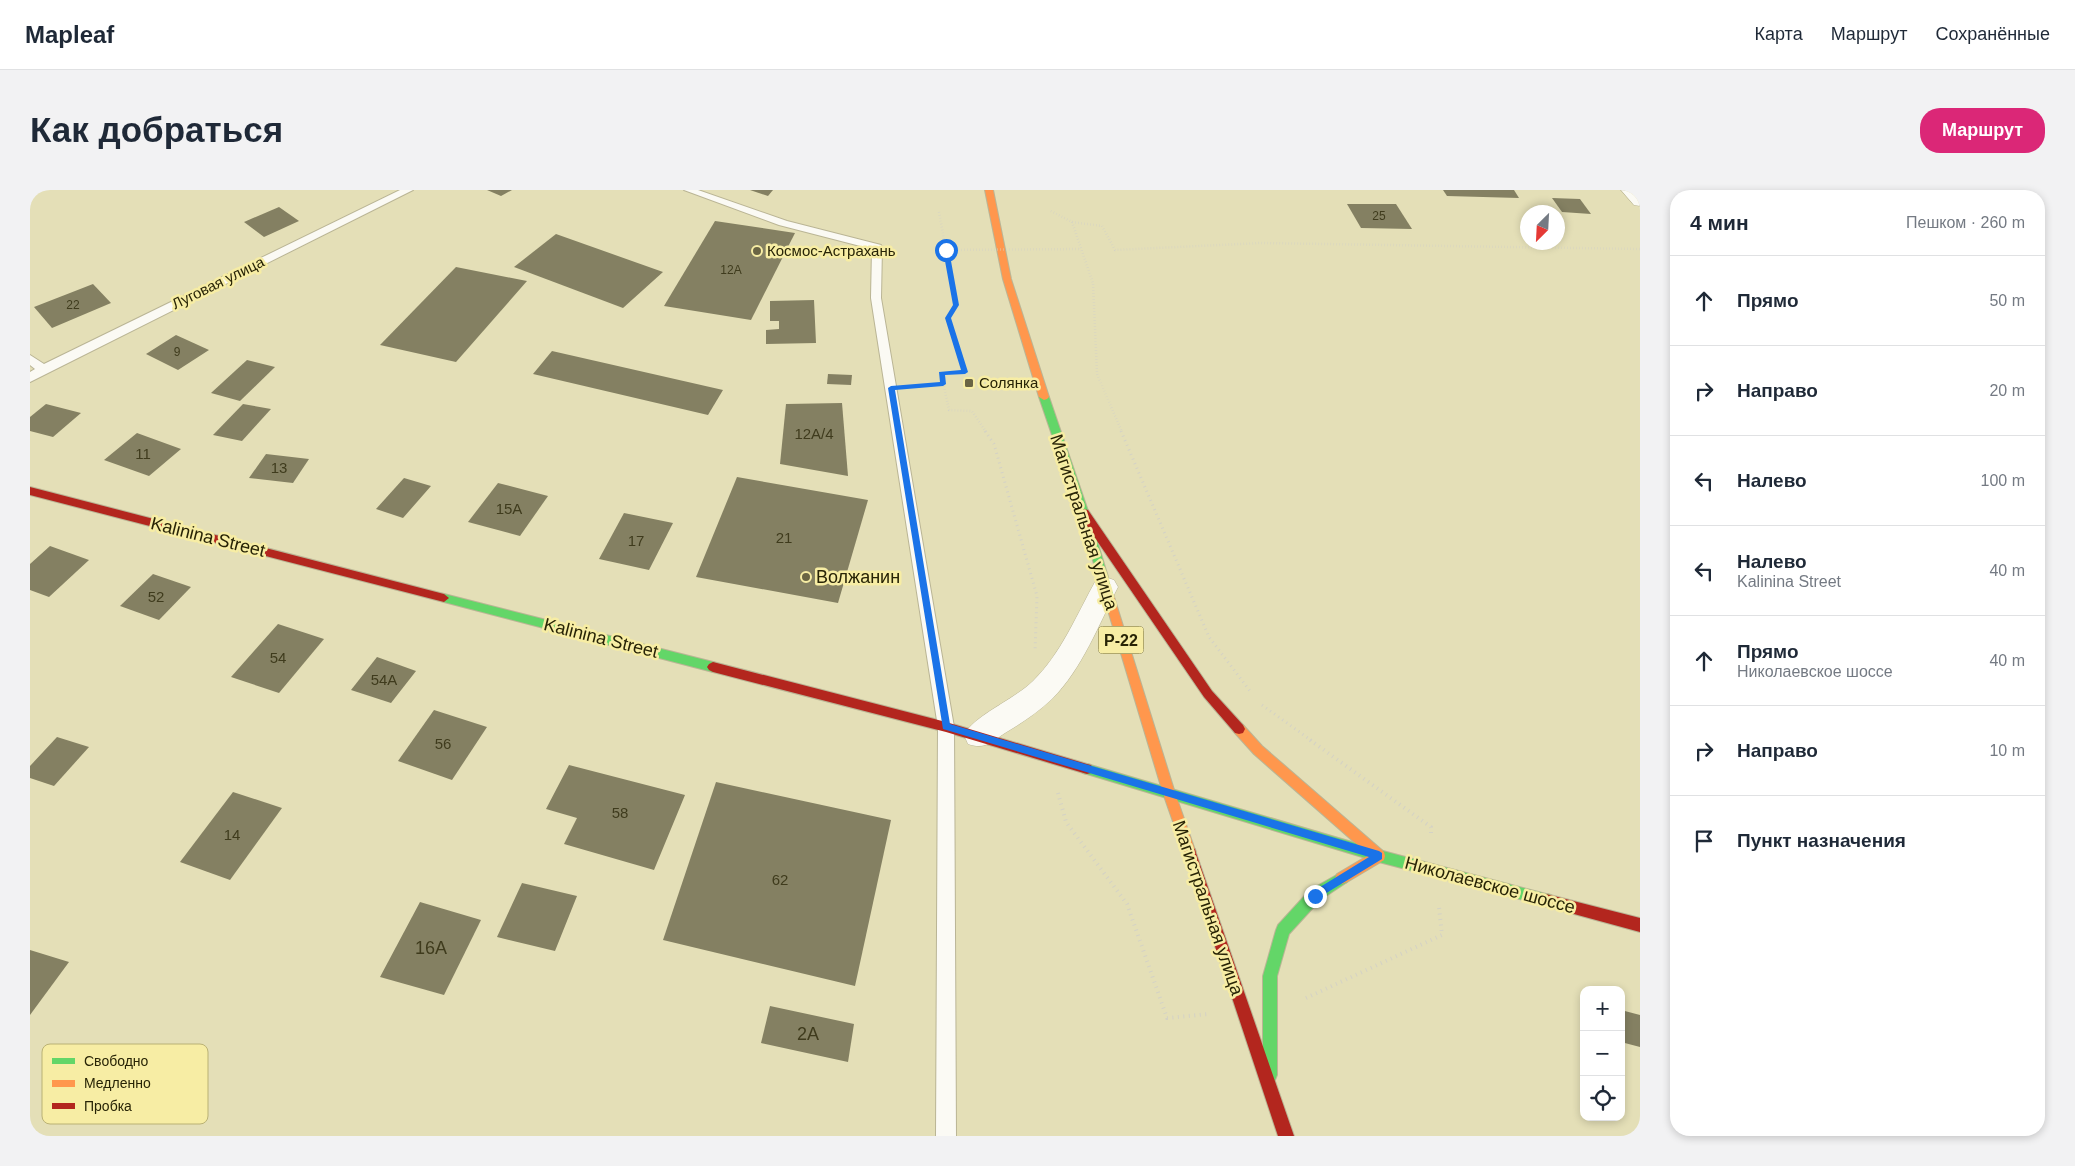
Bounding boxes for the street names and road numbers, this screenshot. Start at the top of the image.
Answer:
street label: Луговая улица [169,253,267,312]
street label: Магистральная улица [1046,432,1122,613]
street label: Kalinina Street [149,513,267,561]
street label: Kalinina Street [542,614,660,662]
road number: Р-22 [1098,626,1144,654]
street label: Магистральная улица [1169,818,1248,999]
street label: Николаевское шоссе [1403,853,1577,917]

